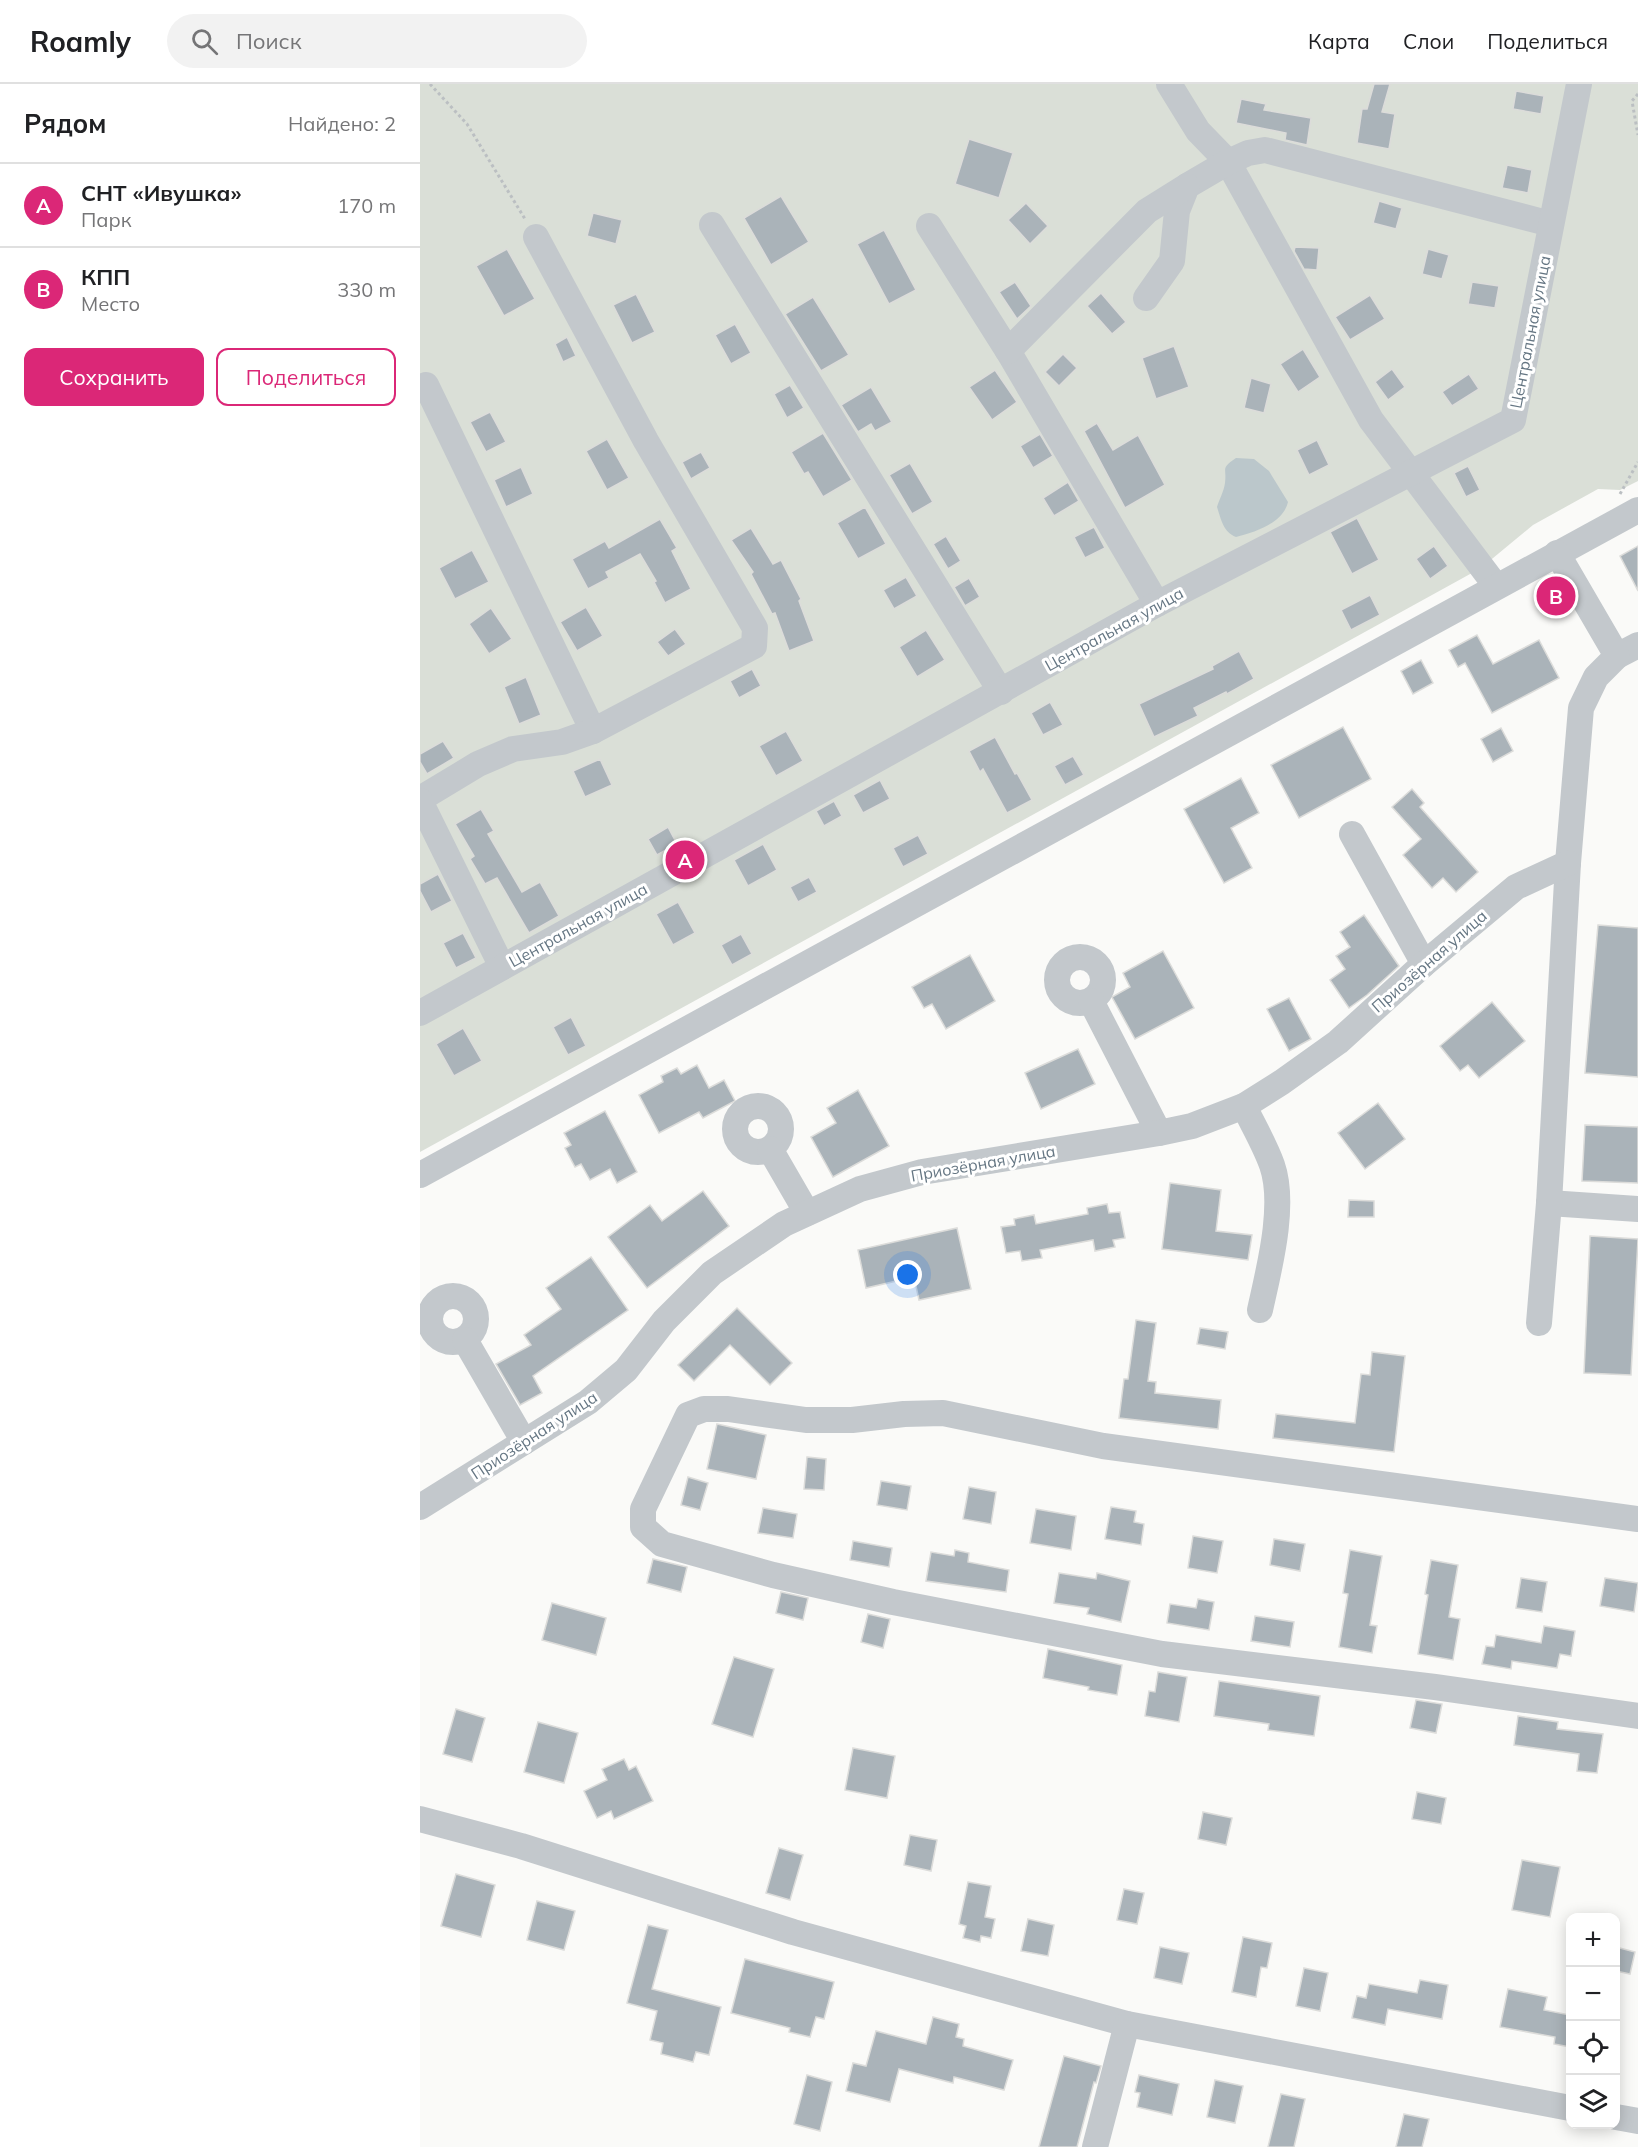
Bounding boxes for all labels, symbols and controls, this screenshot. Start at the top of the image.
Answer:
search box [167,14,587,68]
text: Roamly [30,24,131,59]
icon: search [188,25,221,58]
text: Поиск [236,27,302,55]
text: Карта [1308,28,1370,54]
text: Слои [1403,28,1454,54]
text: Поделиться [1487,28,1608,54]
text: Рядом [24,107,107,140]
text: Найдено: 2 [288,111,396,136]
text: СНТ «Ивушка» [81,179,241,207]
text: A [36,193,51,218]
text: 170 m [337,193,396,218]
text: Парк [81,207,131,232]
street label: Центральная улица [1505,254,1555,410]
text: КПП [81,263,130,291]
text: B [37,277,50,302]
text: 330 m [337,277,396,302]
text: Место [81,291,140,316]
button: Сохранить [24,348,204,406]
button: Поделиться [216,348,396,406]
pin: B [1536,574,1576,618]
street label: Центральная улица [1041,583,1187,675]
pin: A [666,838,704,882]
street label: Центральная улица [505,879,651,971]
street label: Приозёрная улица [1367,905,1491,1017]
street label: Приозёрная улица [909,1140,1057,1186]
your location [893,1260,922,1289]
street label: Приозёрная улица [467,1387,601,1483]
map controls [1566,1913,1620,2129]
button: + [1566,1913,1620,1967]
button: − [1566,1967,1620,2021]
button: locate [1566,2021,1620,2075]
button: layers [1566,2075,1620,2129]

